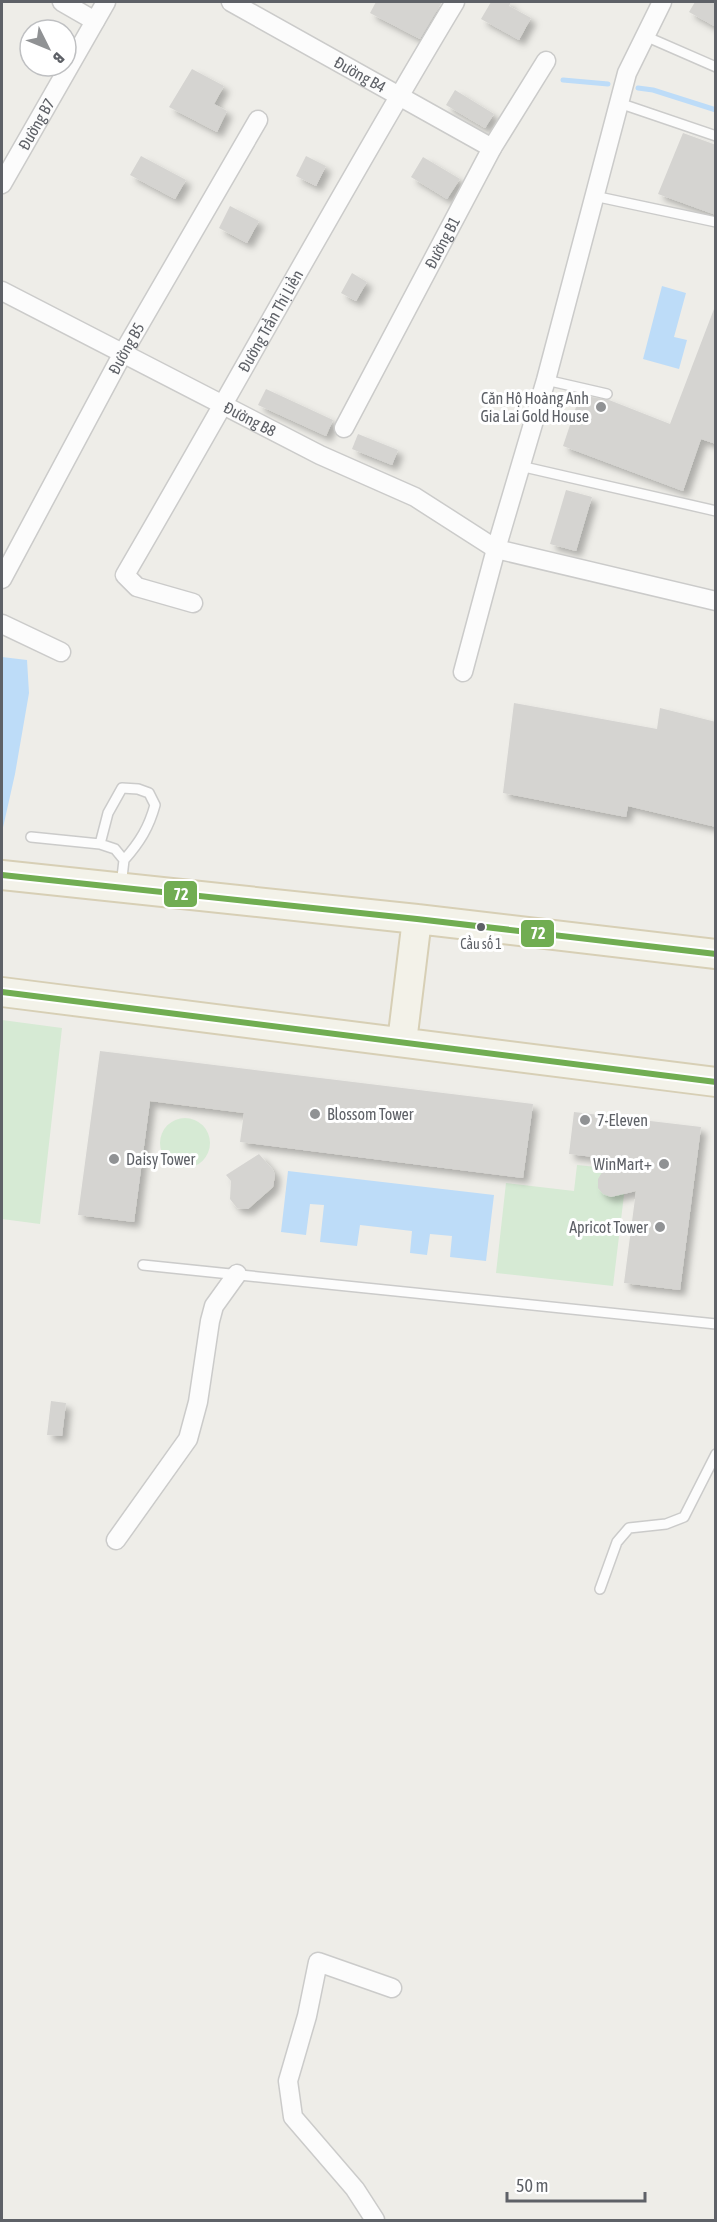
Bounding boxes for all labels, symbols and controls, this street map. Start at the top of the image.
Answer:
north arrow [18,18,78,78]
text: B [50,49,68,67]
street label: Đường B4 [331,53,389,96]
street label: Đường B7 [14,95,58,153]
street label: Đường B1 [421,213,463,271]
street label: Đường Trần Thị Liền [234,267,306,375]
street label: Đường B5 [104,319,148,377]
place label: Căn Hộ Hoàng Anh Gia Lai Gold House [480,389,589,425]
street label: Đường B8 [221,398,279,440]
marker: Căn Hộ Hoàng Anh Gia Lai Gold House [594,400,608,414]
line badge: 72 [163,880,198,908]
text: 72 [173,885,189,903]
line badge: 72 [520,919,555,948]
marker: Cầu số 1 [475,921,487,933]
text: 72 [530,924,546,942]
place label: Cầu số 1 [460,935,502,952]
place label: Blossom Tower [327,1105,414,1123]
marker: Blossom Tower [308,1107,322,1121]
place label: 7-Eleven [597,1111,648,1129]
marker: 7-Eleven [578,1113,592,1127]
place label: Daisy Tower [126,1150,196,1169]
marker: Daisy Tower [107,1152,121,1166]
place label: WinMart+ [593,1155,652,1173]
marker: WinMart+ [657,1157,671,1171]
place label: Apricot Tower [569,1218,648,1237]
marker: Apricot Tower [653,1220,667,1234]
scale bar [507,2165,645,2203]
text: 50 m [516,2175,548,2196]

